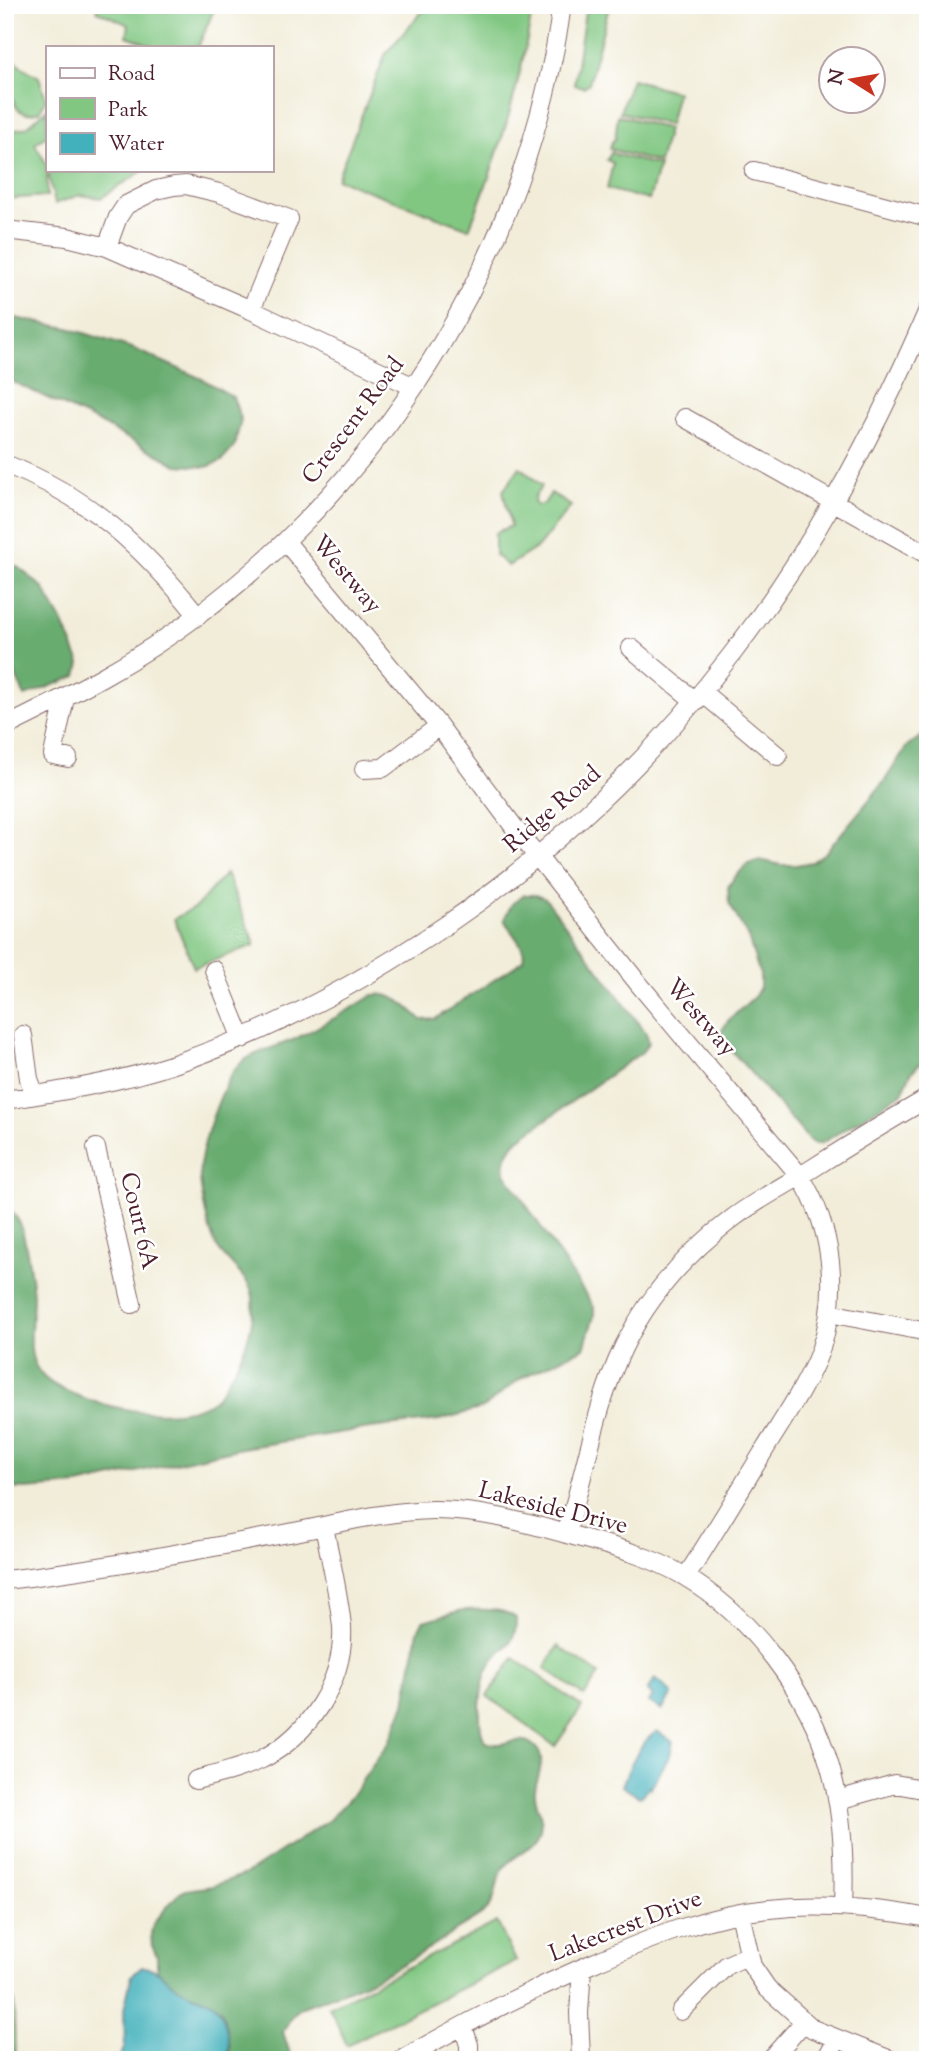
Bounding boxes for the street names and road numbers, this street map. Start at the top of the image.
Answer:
street label: Crescent Road [295,350,414,492]
street label: Westway [303,528,389,622]
street label: Ridge Road [497,758,609,862]
street label: Westway [656,971,744,1065]
street label: Court 6A [110,1169,166,1274]
street label: Lakeside Drive [475,1474,631,1544]
street label: Lakecrest Drive [545,1882,707,1972]

